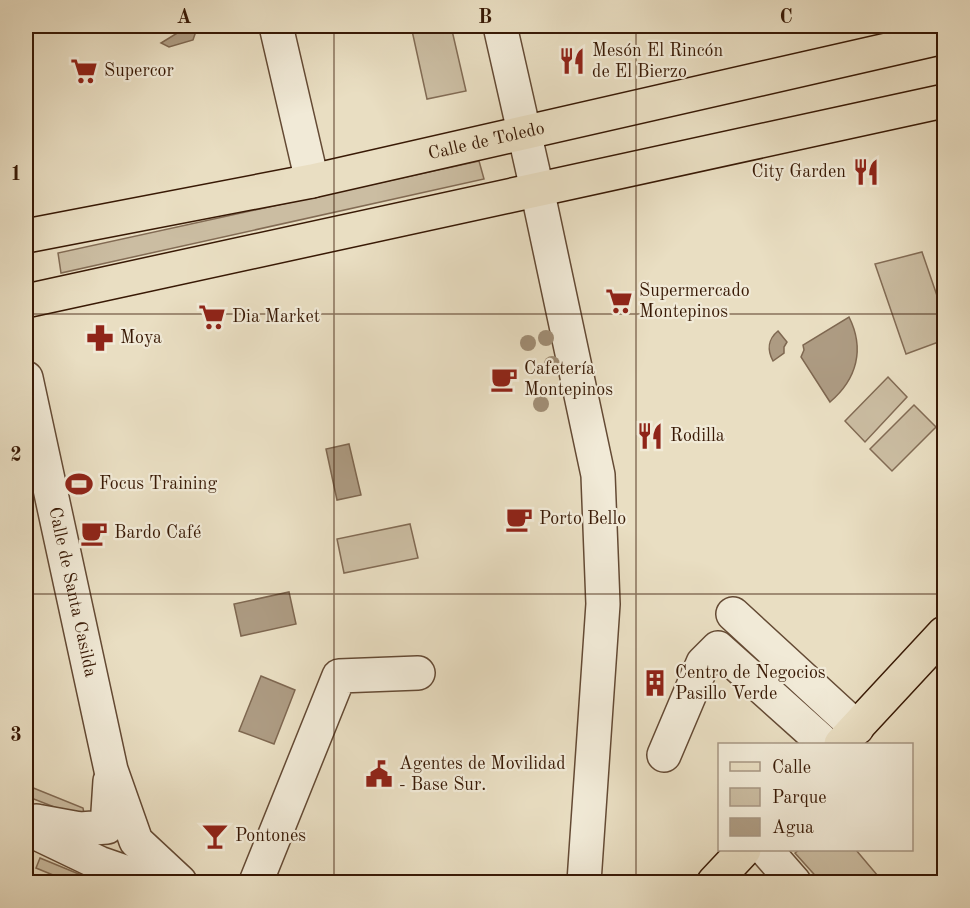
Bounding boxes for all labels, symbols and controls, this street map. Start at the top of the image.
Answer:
text: A [176,8,192,28]
text: B [478,8,492,28]
text: C [779,8,793,28]
place label: Mesón El Rincón de El Bierzo [592,42,723,81]
restaurant icon: Mesón El Rincón de El Bierzo [557,46,587,76]
supermarket icon: Supercor [69,56,99,86]
place label: Supercor [104,62,175,80]
street label: Calle de Toledo [426,119,546,163]
restaurant icon: City Garden [851,157,881,187]
place label: City Garden [752,163,846,181]
text: 1 [10,165,22,185]
place label: Supermercado Montepinos [639,282,750,321]
supermarket icon: Supermercado Montepinos [604,286,634,316]
supermarket icon: Dia Market [197,302,227,332]
place label: Dia Market [232,308,320,326]
pharmacy icon: Moya [85,323,115,353]
place label: Moya [120,329,162,347]
place label: Cafetería Montepinos [524,360,613,399]
cafe icon: Cafetería Montepinos [489,364,519,394]
restaurant icon: Rodilla [635,421,665,451]
place label: Rodilla [670,427,725,445]
text: 2 [10,446,22,466]
sports icon: Focus Training [64,469,94,499]
place label: Focus Training [99,475,217,493]
cafe icon: Porto Bello [504,504,534,534]
street label: Calle de Santa Casilda [45,505,100,679]
place label: Porto Bello [539,510,626,528]
cafe icon: Bardo Café [79,518,109,548]
place label: Bardo Café [114,524,201,542]
place label: Centro de Negocios Pasillo Verde [675,664,826,703]
building icon: Centro de Negocios Pasillo Verde [640,668,670,698]
text: 3 [10,726,22,746]
legend [718,743,913,851]
place label: Agentes de Movilidad - Base Sur. [399,755,566,794]
public building icon: Agentes de Movilidad - Base Sur. [364,759,394,789]
text: Calle [772,759,811,777]
text: Parque [772,789,827,807]
text: Agua [772,819,814,837]
bar icon: Pontones [200,821,230,851]
place label: Pontones [235,827,306,845]

